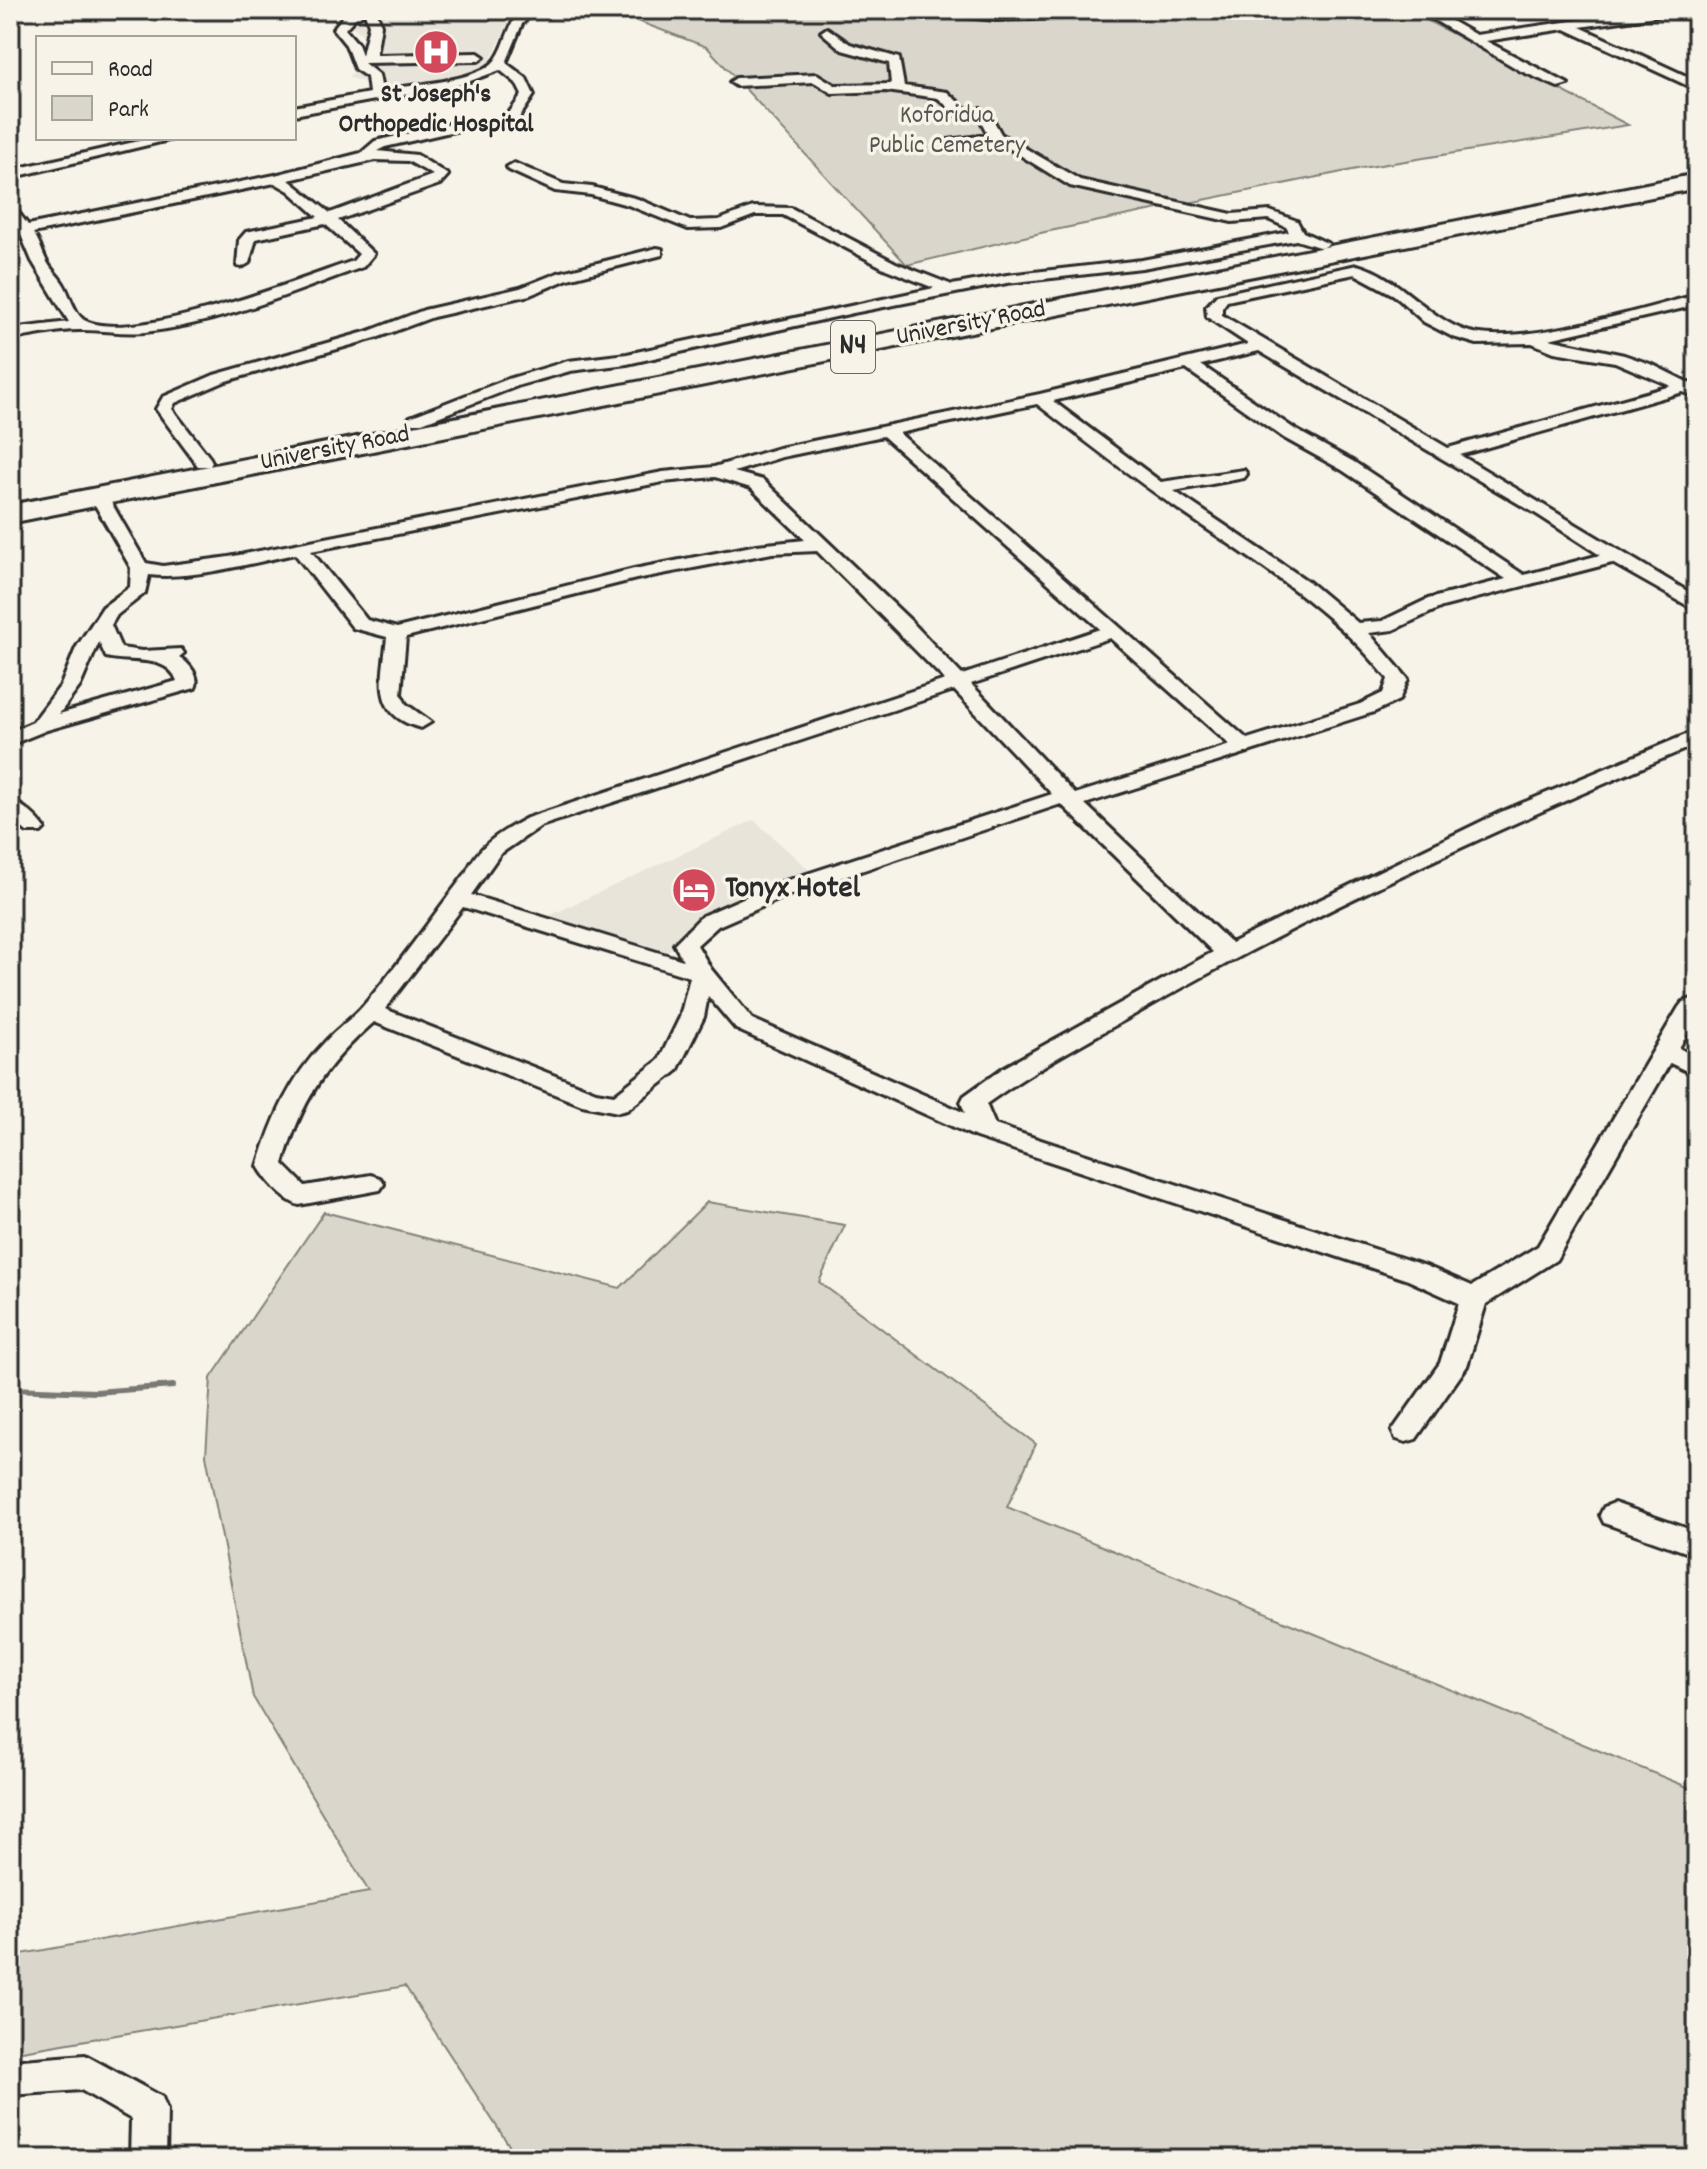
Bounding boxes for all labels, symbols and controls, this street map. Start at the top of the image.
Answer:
hospital icon: St Joseph's Orthopedic Hospital [412,28,460,76]
legend [36,36,296,140]
text: Road [108,54,153,88]
place label: St Joseph's Orthopedic Hospital [339,77,534,144]
text: Park [108,94,149,128]
park label: Koforidua Public Cemetery [869,98,1026,165]
street label: University Road [893,291,1049,357]
road number: N4 [831,321,875,373]
street label: University Road [257,416,413,482]
hotel icon: Tonyx Hotel [670,866,718,914]
place label: Tonyx Hotel [725,867,861,913]

